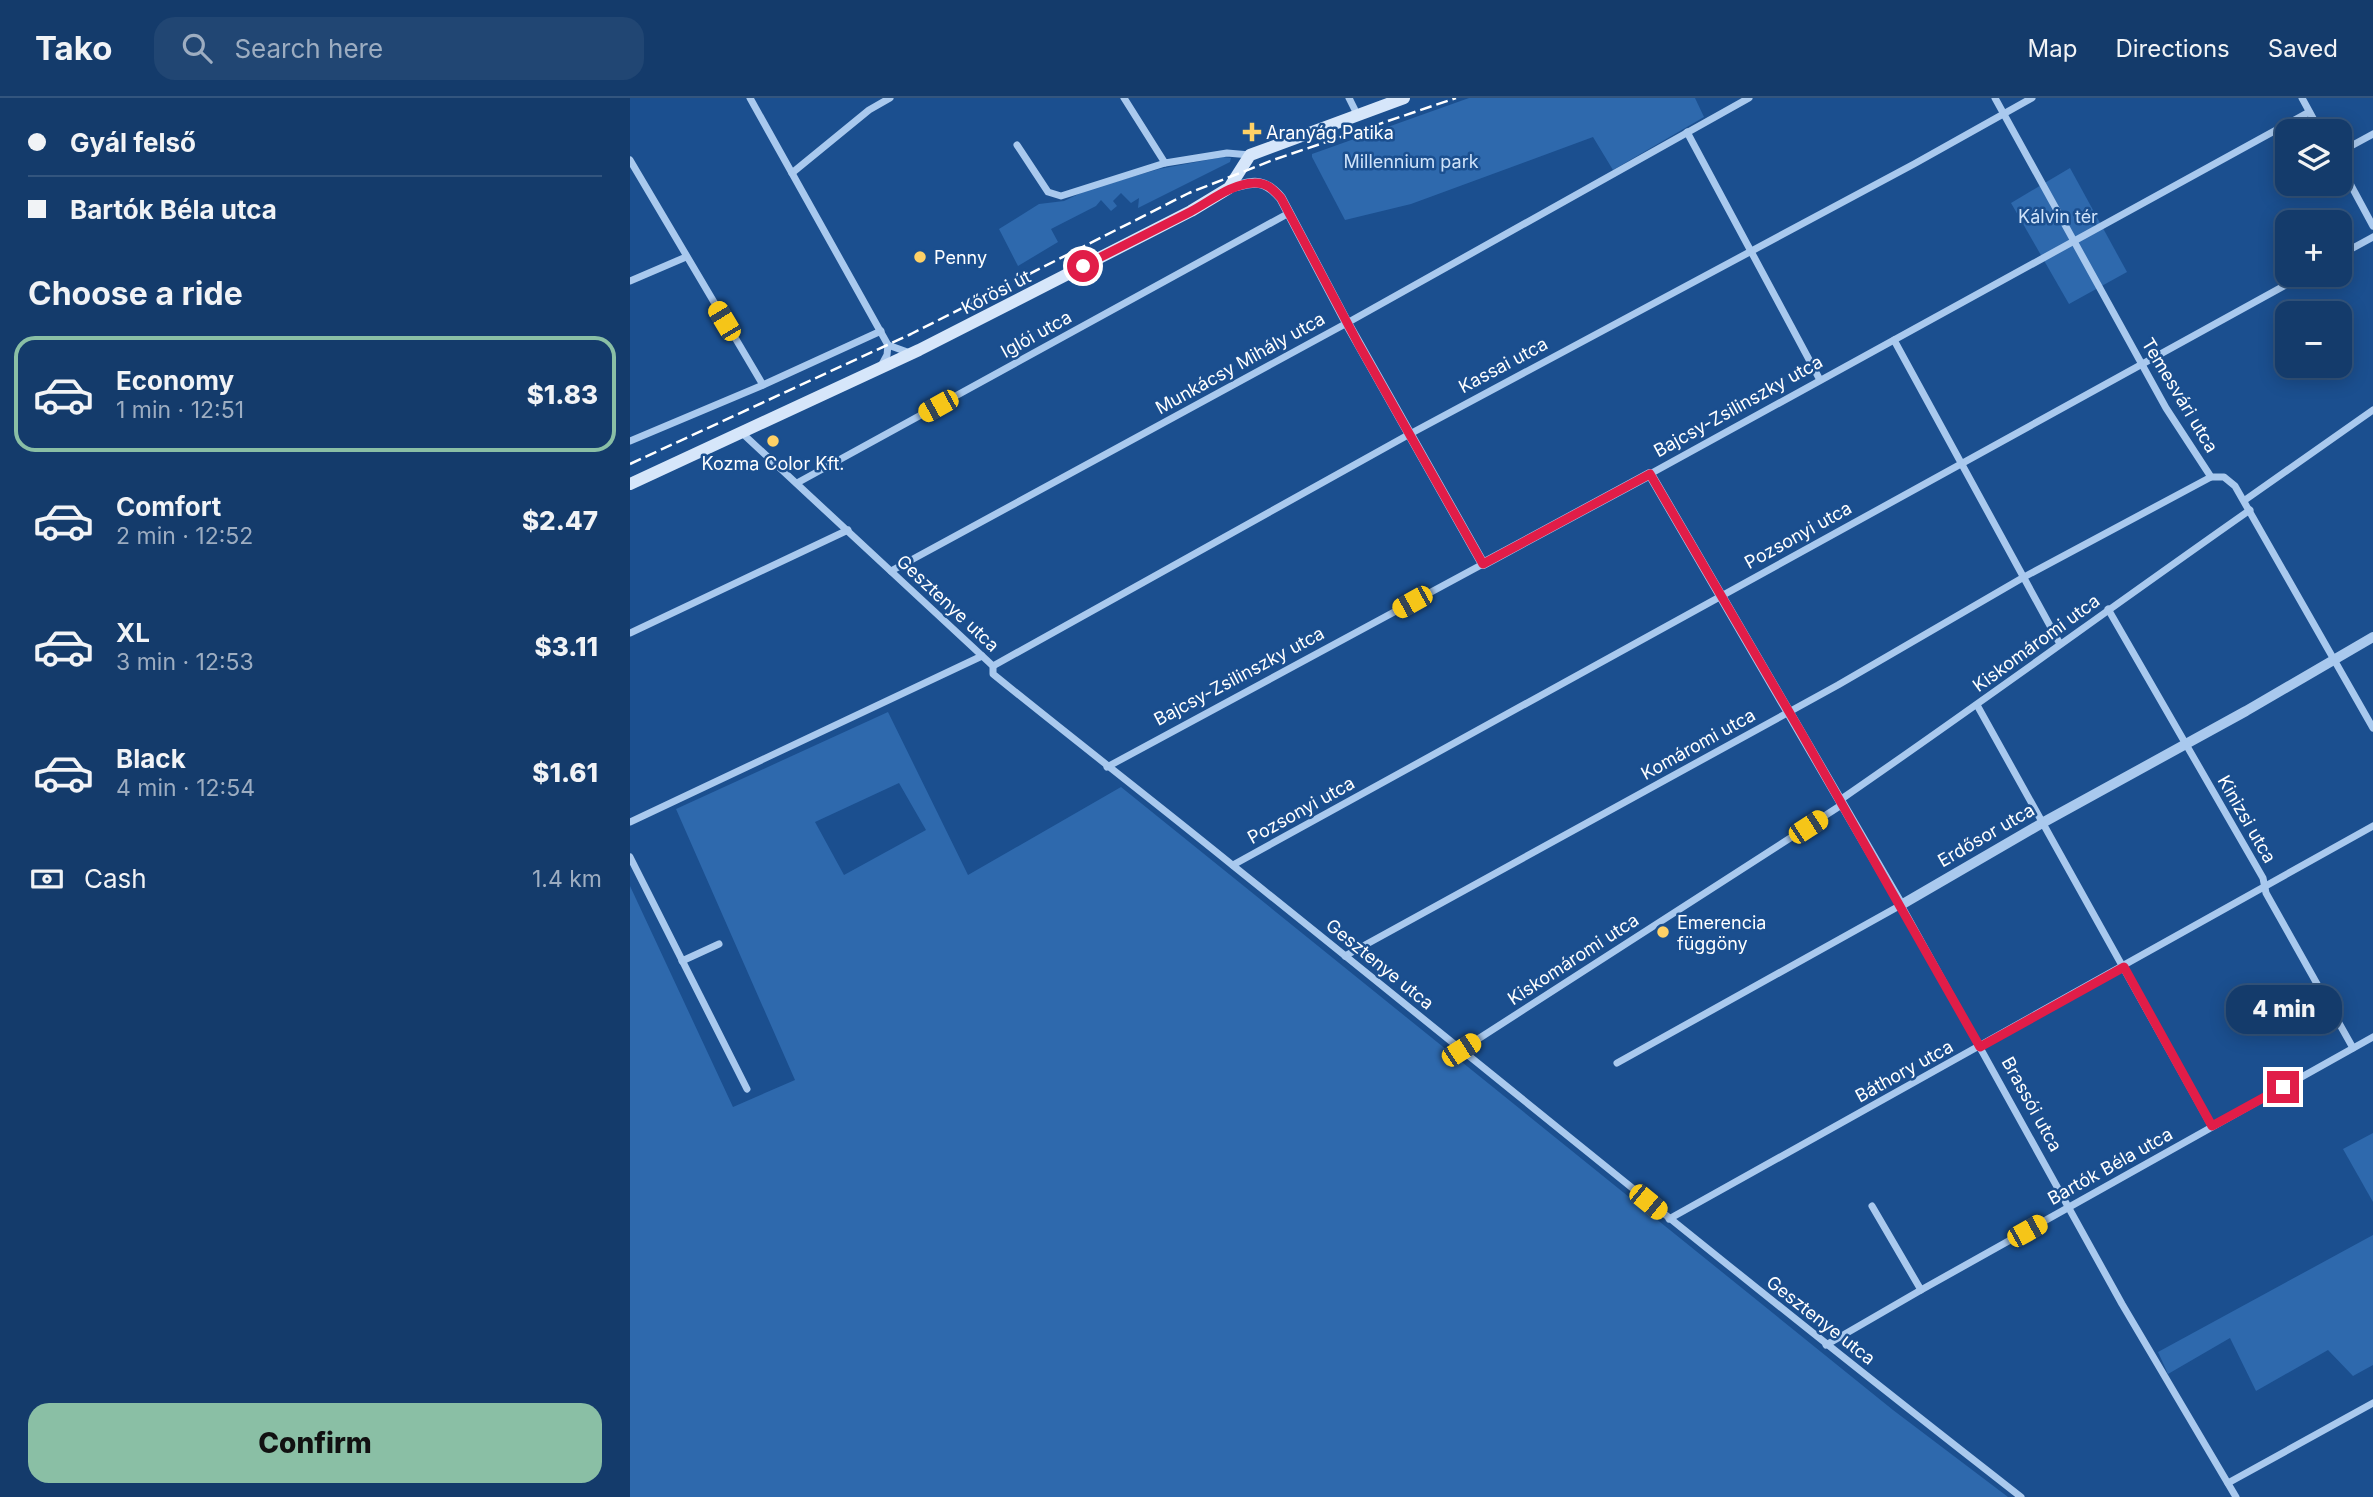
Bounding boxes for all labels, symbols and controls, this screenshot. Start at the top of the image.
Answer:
search box [154,17,644,80]
text: Tako [35,28,112,68]
icon: search [178,29,216,67]
text: Search here [234,33,383,64]
text: Map [2028,34,2077,63]
text: Directions [2115,34,2230,63]
text: Saved [2268,34,2338,63]
map controls [2275,119,2352,378]
button: layers [2275,119,2352,196]
place label: Aranyág Patika [1266,122,1394,143]
marker: Aranyág Patika [1244,124,1260,140]
text: Gyál felső [70,127,196,158]
park label: Millennium park [1343,151,1479,172]
text: Bartók Béla utca [70,194,277,225]
park label: Kálvin tér [2018,206,2098,227]
button: + [2275,210,2352,287]
place label: Penny [934,247,987,268]
marker: Penny [912,249,928,265]
route start [1067,250,1099,282]
street label: Kőrösi út [958,266,1034,318]
text: Choose a ride [28,274,243,313]
car [705,298,744,344]
button: − [2275,301,2352,378]
street label: Iglói utca [997,306,1075,362]
street label: Munkácsy Mihály utca [1152,308,1328,418]
street label: Kassai utca [1455,333,1551,397]
street label: Temesvári utca [2138,334,2222,456]
street label: Bajcsy-Zsilinszky utca [1650,351,1826,461]
icon: car [32,363,95,426]
text: Economy [116,365,234,396]
text: $1.83 [527,379,598,410]
car [915,387,962,425]
text: 1 min · 12:51 [116,396,244,424]
marker: Kozma Color Kft. [765,433,781,449]
place label: Kozma Color Kft. [702,453,844,474]
icon: car [32,489,95,552]
text: Comfort [116,491,221,522]
street label: Pozsonyi utca [1741,497,1855,573]
text: $2.47 [522,505,598,536]
text: 2 min · 12:52 [116,522,253,550]
street label: Gesztenye utca [893,550,1003,656]
car [1389,583,1436,621]
street label: Kiskomáromi utca [1968,590,2104,696]
icon: car [32,615,95,678]
text: XL [116,617,150,648]
street label: Bajcsy-Zsilinszky utca [1150,622,1328,730]
text: $3.11 [535,631,598,662]
text: 3 min · 12:53 [116,648,254,676]
street label: Komáromi utca [1637,704,1759,784]
icon: car [32,741,95,804]
text: Black [116,743,186,774]
text: $1.61 [532,757,598,788]
street label: Pozsonyi utca [1244,772,1358,848]
street label: Kinizsi utca [2214,772,2280,866]
text: 4 min · 12:54 [116,774,255,802]
street label: Erdősor utca [1934,799,2038,871]
car [1785,807,1832,847]
icon: cash [28,860,66,898]
text: Cash [84,863,147,894]
text: 1.4 km [532,865,602,893]
street label: Kiskomáromi utca [1504,909,1642,1009]
place label: Emerencia függöny [1677,912,1766,954]
street label: Gesztenye utca [1322,914,1438,1014]
marker: Emerencia függöny [1655,924,1671,940]
callout: 4 min [2225,986,2341,1034]
text: 4 min [2252,995,2316,1023]
car [1438,1030,1485,1070]
street label: Báthory utca [1852,1036,1956,1106]
street label: Brassói utca [1997,1053,2067,1155]
route end [2267,1071,2299,1103]
street label: Bartók Béla utca [2044,1123,2176,1209]
car [1626,1181,1671,1223]
car [2004,1212,2051,1250]
street label: Gesztenye utca [1762,1271,1880,1369]
button: Confirm [28,1403,602,1483]

